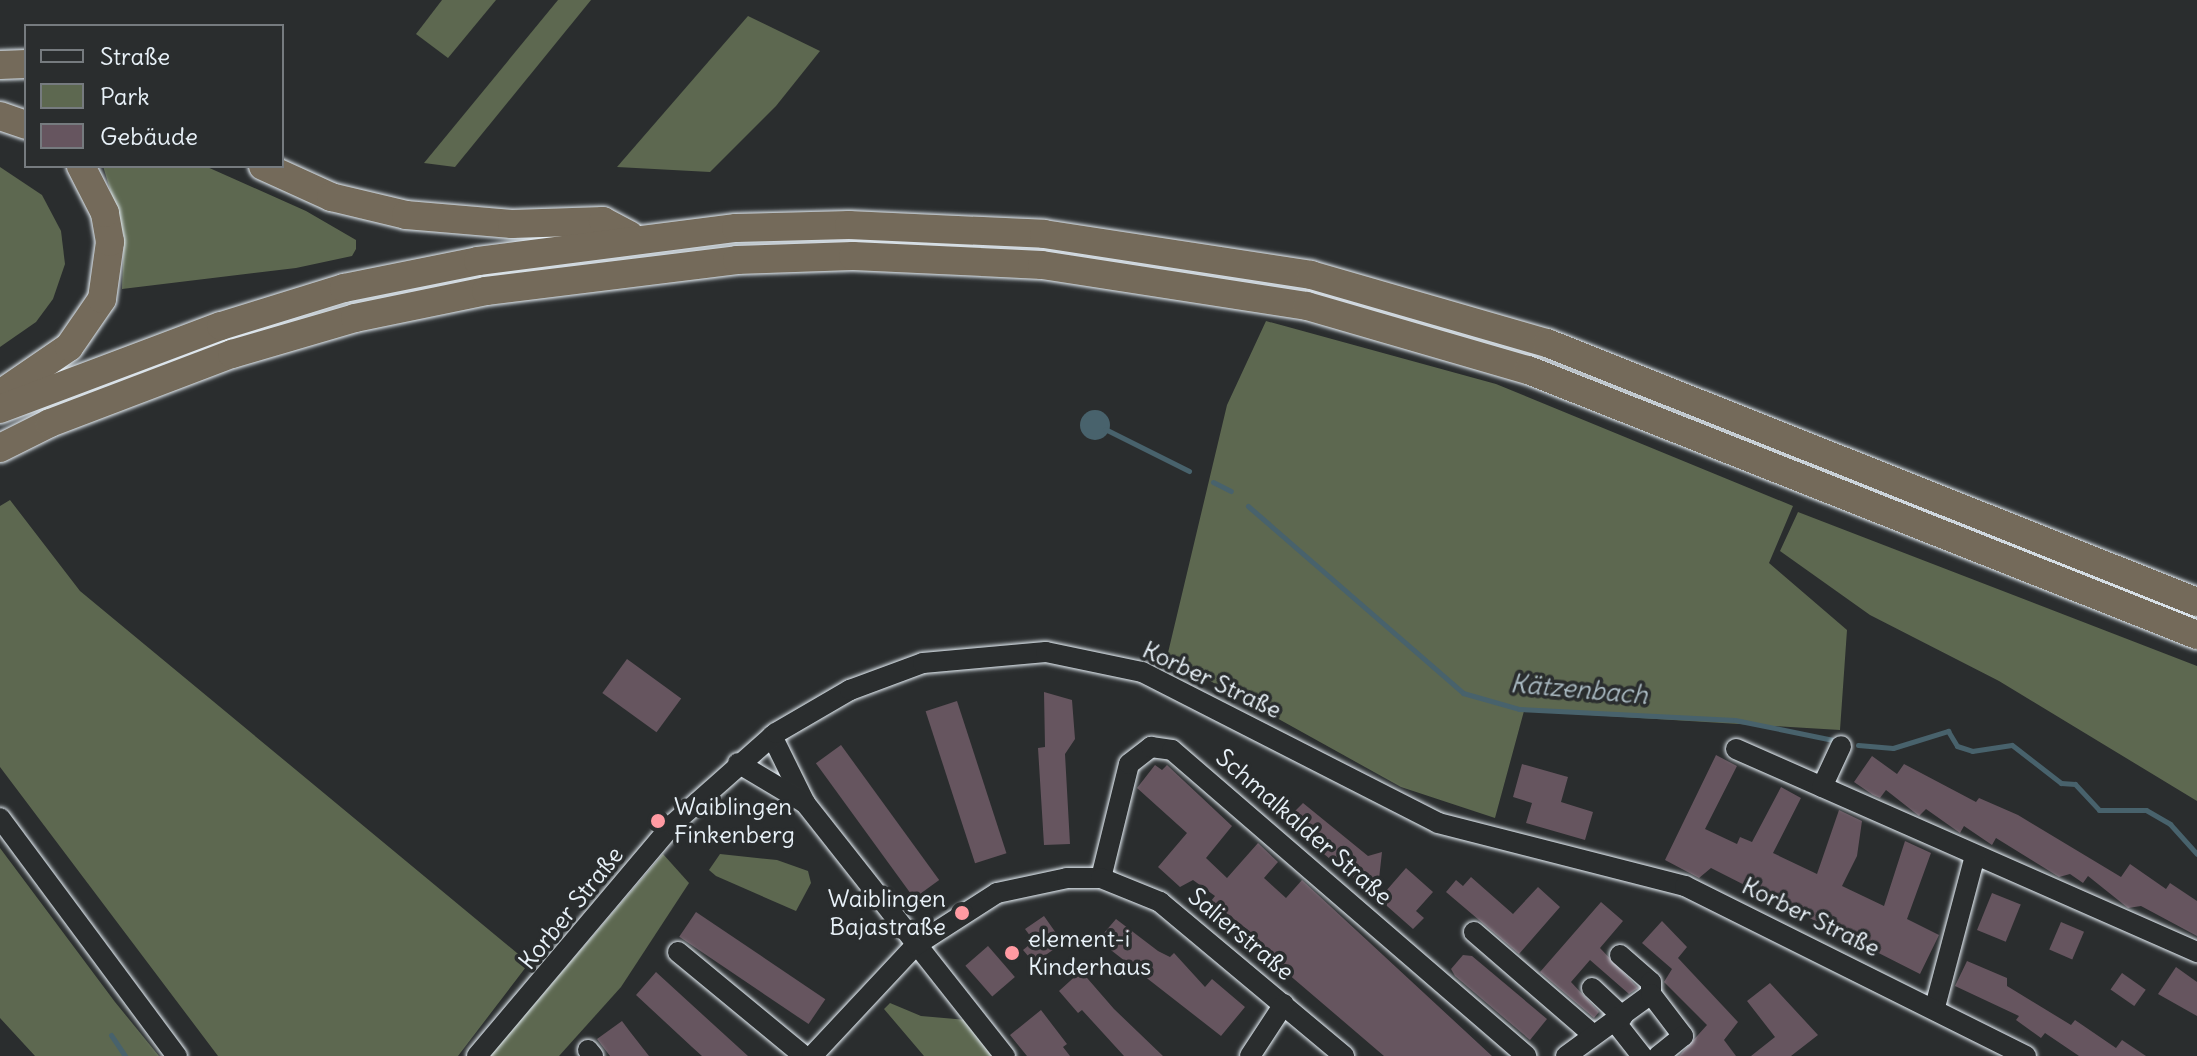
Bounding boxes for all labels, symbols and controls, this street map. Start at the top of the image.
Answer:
legend [24,24,284,168]
text: Straße [100,41,170,71]
text: Park [100,81,150,111]
text: Gebäude [100,121,198,151]
street label: Korber Straße [1138,635,1286,725]
water label: Kätzenbach [1509,667,1649,711]
street label: Schmalkalder Straße [1210,743,1398,911]
place label: Waiblingen Finkenberg [674,793,795,849]
marker: Waiblingen Finkenberg [649,812,667,830]
street label: Korber Straße [513,841,629,975]
street label: Korber Straße [1737,871,1885,963]
street label: Salierstraße [1182,882,1300,986]
place label: Waiblingen Bajastraße [828,885,946,941]
marker: Waiblingen Bajastraße [953,904,971,922]
place label: element-i Kinderhaus [1028,925,1151,981]
marker: element-i Kinderhaus [1003,944,1021,962]

